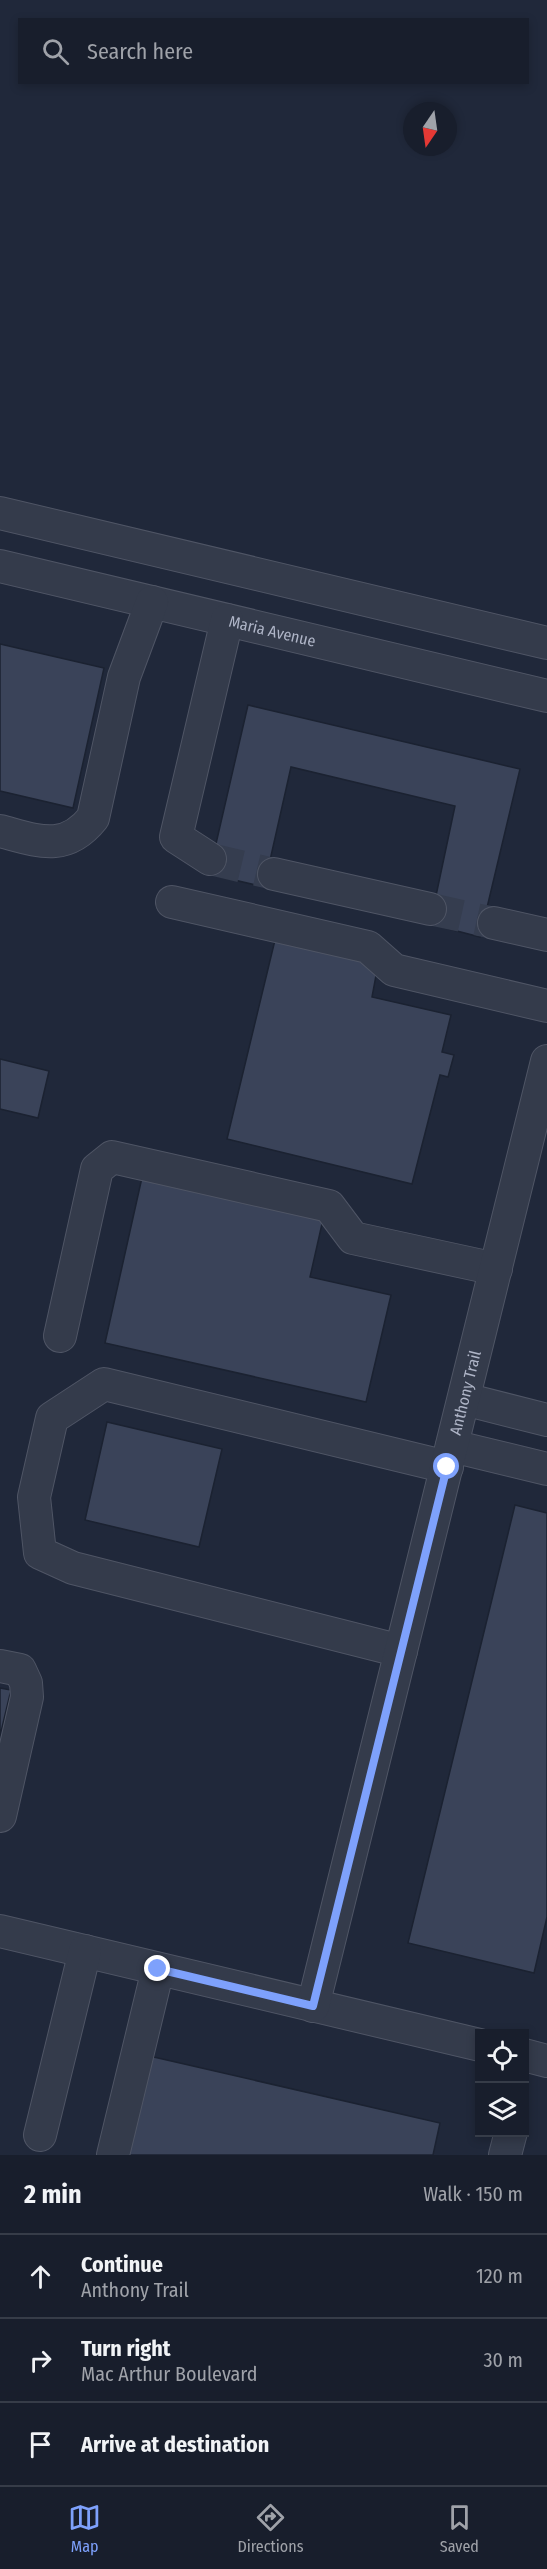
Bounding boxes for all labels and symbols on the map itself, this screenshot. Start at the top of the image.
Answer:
north arrow [403,102,457,156]
street label: Maria Avenue [227,612,318,651]
street label: Anthony Trail [446,1348,485,1437]
route start [433,1453,459,1479]
route end [144,1955,170,1981]

